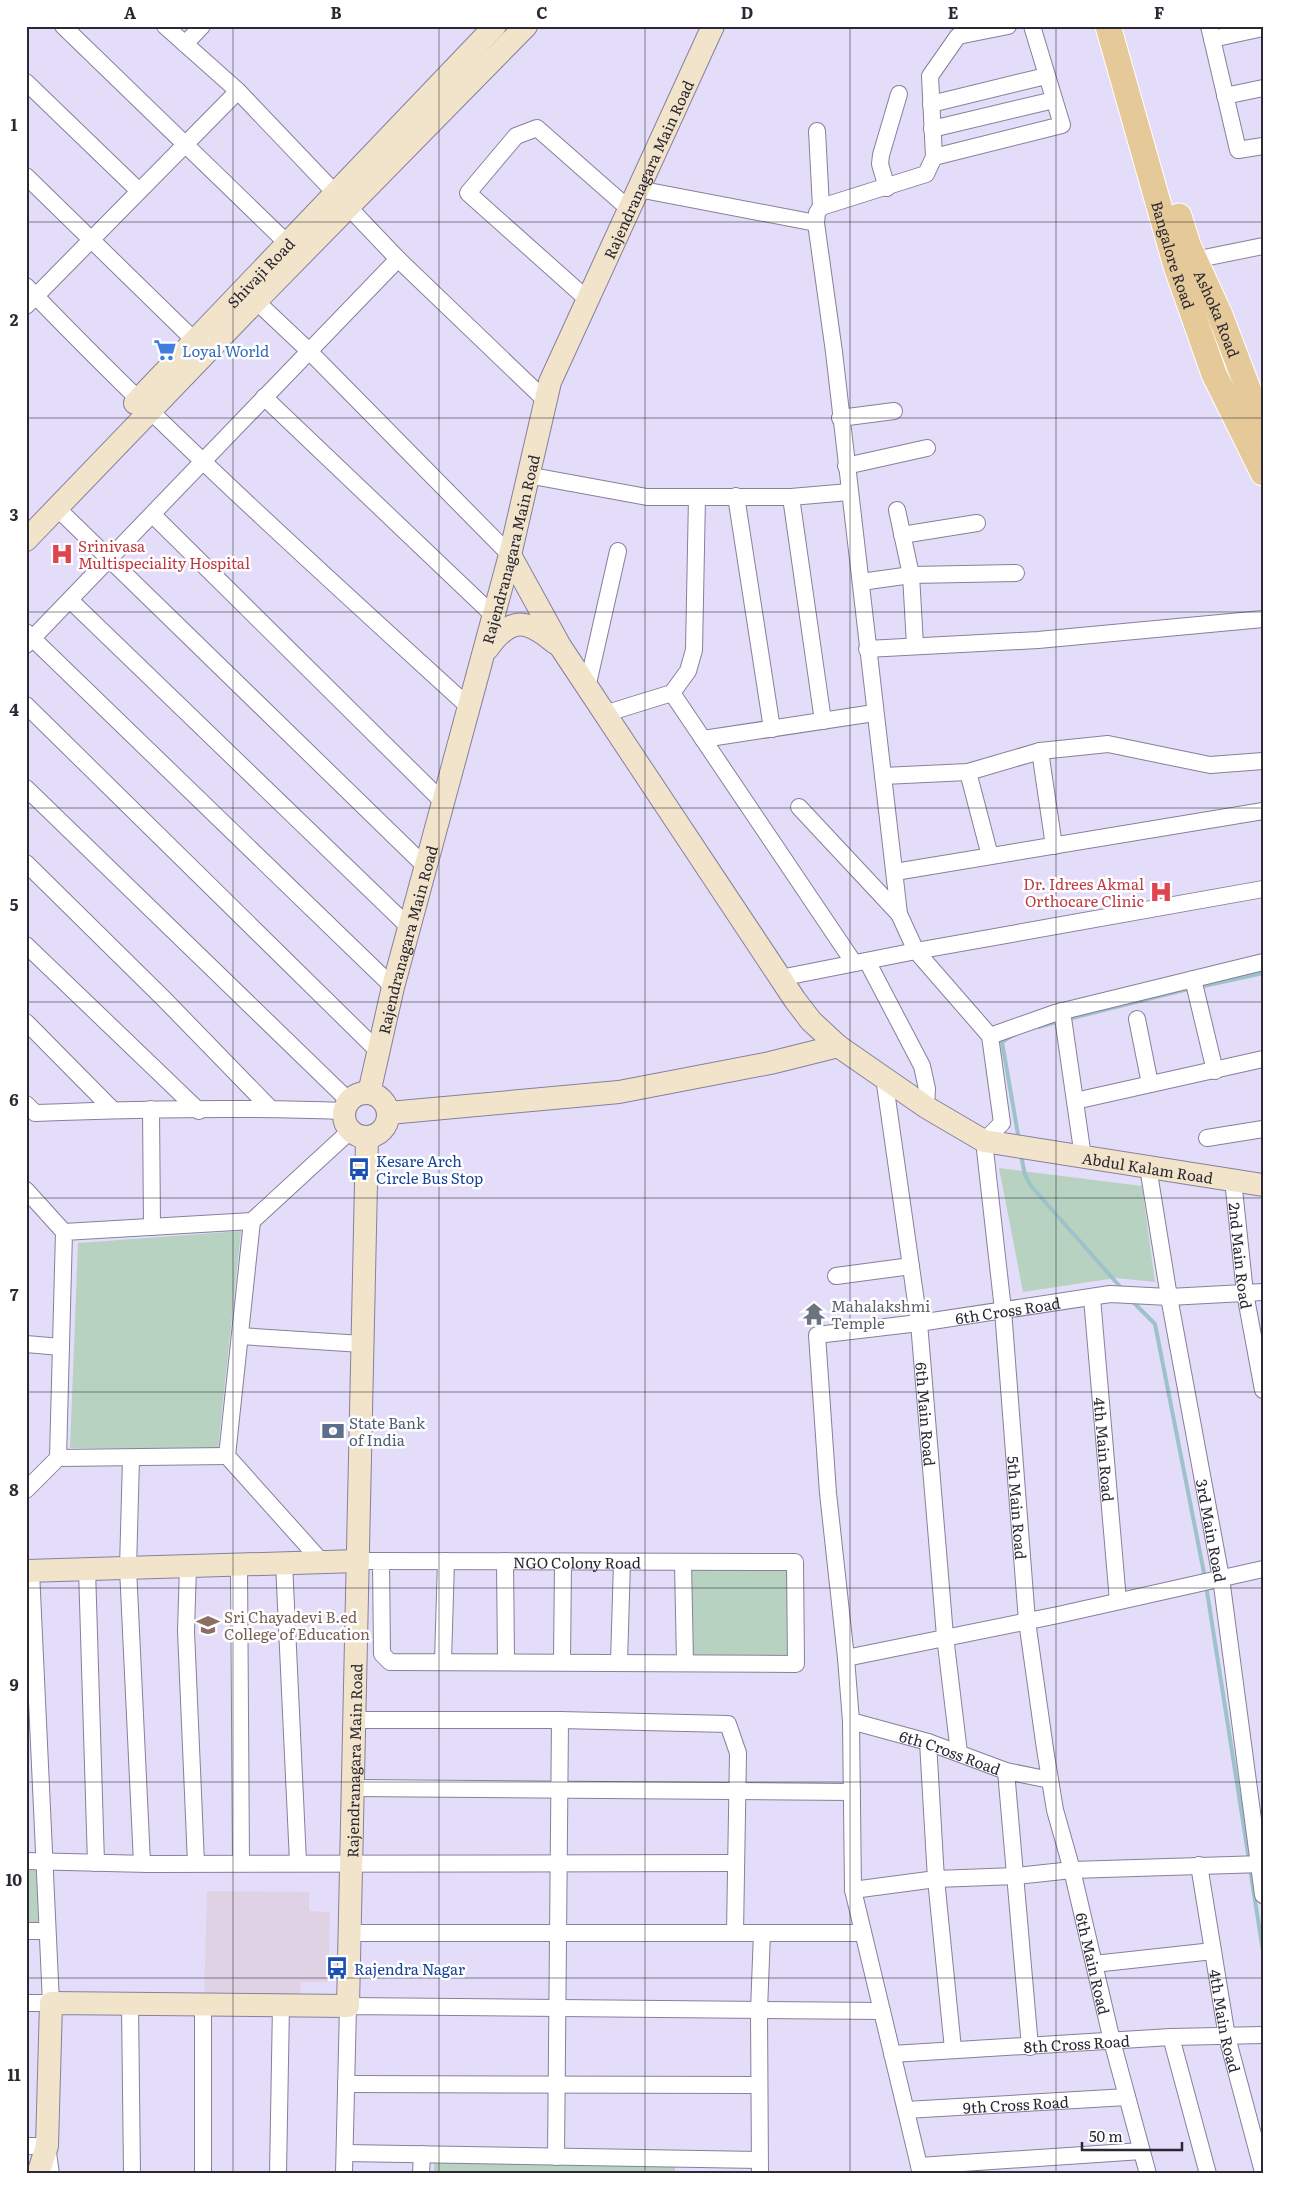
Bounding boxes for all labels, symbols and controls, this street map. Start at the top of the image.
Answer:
text: A [124,0,136,24]
text: B [330,0,342,24]
text: C [536,0,548,24]
text: D [741,0,753,24]
text: E [948,0,959,24]
text: F [1154,0,1164,24]
street label: Rajendranagara Main Road [597,76,698,262]
text: 1 [11,112,18,136]
street label: Bangalore Road [1147,198,1202,312]
street label: Shivaji Road [221,232,299,312]
street label: Ashoka Road [1189,266,1246,360]
text: 2 [10,307,19,331]
supermarket icon: Loyal World [152,337,178,363]
place label: Loyal World [182,339,269,362]
street label: Rajendranagara Main Road [475,452,544,646]
text: 3 [10,502,19,526]
place label: Srinivasa Multispeciality Hospital [78,534,250,574]
hospital icon: Srinivasa Multispeciality Hospital [49,541,75,567]
text: 4 [9,697,19,721]
street label: Rajendranagara Main Road [371,843,442,1036]
place label: Dr. Idrees Akmal Orthocare Clinic [1023,872,1145,912]
hospital icon: Dr. Idrees Akmal Orthocare Clinic [1148,879,1174,905]
text: 5 [10,892,19,916]
text: 6 [9,1087,19,1111]
street label: Abdul Kalam Road [1080,1145,1215,1189]
place label: Kesare Arch Circle Bus Stop [376,1149,483,1189]
bus stop icon: Kesare Arch Circle Bus Stop [346,1156,372,1182]
street label: 2nd Main Road [1224,1201,1259,1311]
text: 7 [10,1282,19,1306]
street label: 6th Cross Road [954,1290,1062,1329]
place label: Mahalakshmi Temple [831,1294,930,1334]
temple icon: Mahalakshmi Temple [801,1301,827,1327]
street label: 6th Main Road [911,1361,942,1467]
street label: 4th Main Road [1089,1396,1121,1502]
place label: State Bank of India [349,1411,426,1451]
bank icon: State Bank of India [320,1418,346,1444]
street label: 5th Main Road [1003,1455,1034,1560]
text: 8 [9,1477,19,1501]
street label: 3rd Main Road [1191,1477,1233,1584]
street label: NGO Colony Road [513,1550,641,1573]
place label: Sri Chayadevi B.ed College of Education [224,1605,370,1645]
school or university icon: Sri Chayadevi B.ed College of Education [195,1612,221,1638]
street label: Rajendranagara Main Road [340,1663,367,1858]
text: 9 [9,1672,19,1696]
street label: 6th Cross Road [897,1723,1004,1780]
text: 10 [6,1867,22,1891]
street label: 6th Main Road [1071,1910,1117,2017]
bus stop icon: Rajendra Nagar [324,1955,350,1981]
place label: Rajendra Nagar [354,1957,465,1980]
street label: 4th Main Road [1205,1968,1247,2075]
street label: 8th Cross Road [1023,2028,1130,2057]
text: 11 [7,2062,21,2086]
street label: 9th Cross Road [962,2089,1069,2118]
scale bar [1082,2120,1182,2152]
text: 50 m [1089,2124,1123,2147]

